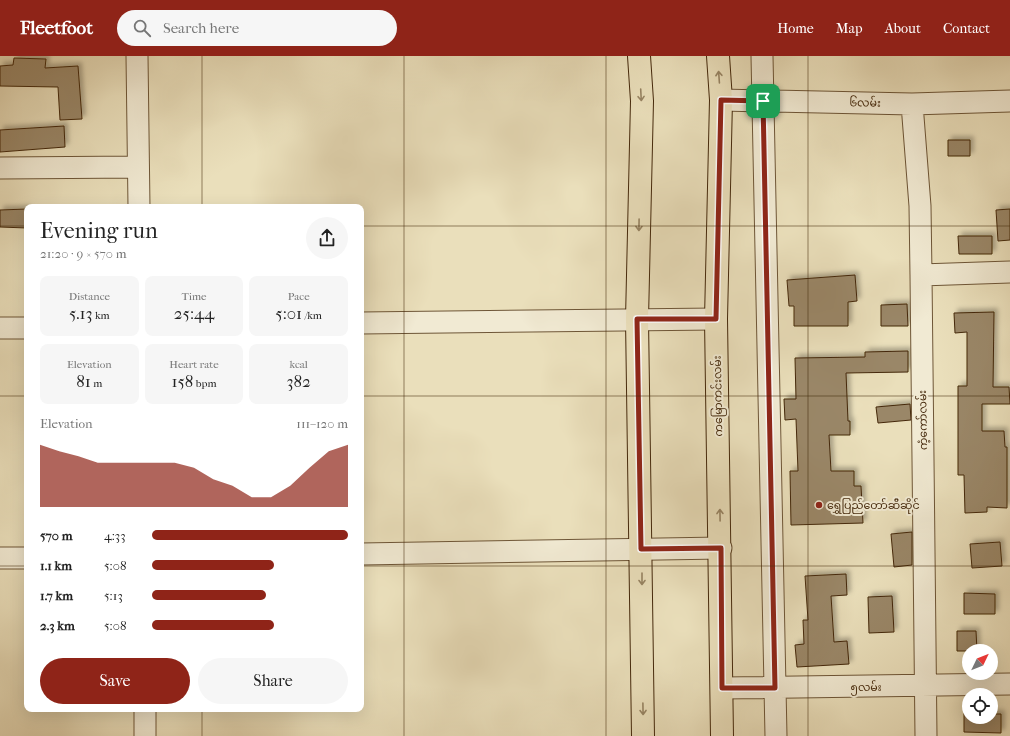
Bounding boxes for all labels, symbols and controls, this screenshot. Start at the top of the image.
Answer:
search box [117,10,397,46]
text: Fleetfoot [20,17,93,39]
icon: search [131,17,153,39]
text: Search here [163,19,239,37]
text: Home [777,20,814,37]
text: Map [836,20,863,37]
text: About [885,20,921,37]
text: Contact [943,20,990,37]
one-way arrow [716,71,723,84]
pin [746,84,780,118]
one-way arrow [638,88,645,101]
icon: arrive [752,90,774,112]
street label: ၆လမ်း [849,95,881,110]
button: share [306,217,348,259]
text: Evening run [40,218,158,244]
one-way arrow [635,218,643,231]
text: 21:20 · 9 × 570 m [40,246,127,261]
text: Distance [69,290,110,303]
text: Time [181,290,206,303]
text: Pace [288,290,310,303]
text: 5.13 [69,303,93,323]
text: 25:44 [174,303,214,323]
text: 5:01 [275,303,302,323]
text: km [93,309,110,322]
text: /km [302,309,322,322]
street label: ကမြောကင်းလမ်း [710,355,727,437]
text: Elevation [67,358,112,371]
text: Heart rate [169,358,219,371]
text: kcal [289,358,308,371]
text: 81 [76,371,91,391]
text: 158 [171,371,193,391]
text: 382 [287,371,311,391]
text: m [91,377,102,390]
text: bpm [193,377,217,390]
street label: ကံ့ကော်လမ်း [915,390,931,450]
text: Elevation [40,416,93,431]
text: 111–120 m [296,416,348,431]
place label: ရွှေပြည်တော်ဆီဆိုင် [827,498,920,514]
marker: ရွှေပြည်တော်ဆီဆိုင် [814,500,824,510]
one-way arrow [716,509,724,522]
text: 570 m [40,528,73,543]
text: 4:33 [104,528,126,543]
text: 1.1 km [40,558,72,573]
text: 5:08 [104,558,126,573]
one-way arrow [638,572,646,585]
text: 1.7 km [40,588,73,603]
text: 5:13 [104,588,123,603]
text: 2.3 km [40,618,75,633]
text: 5:08 [104,618,126,633]
north arrow [962,644,998,680]
map controls [962,644,998,724]
button: Save [40,658,190,704]
button: Share [198,658,348,704]
street label: ၅လမ်း [850,680,882,696]
button: locate [962,688,998,724]
one-way arrow [639,702,647,715]

